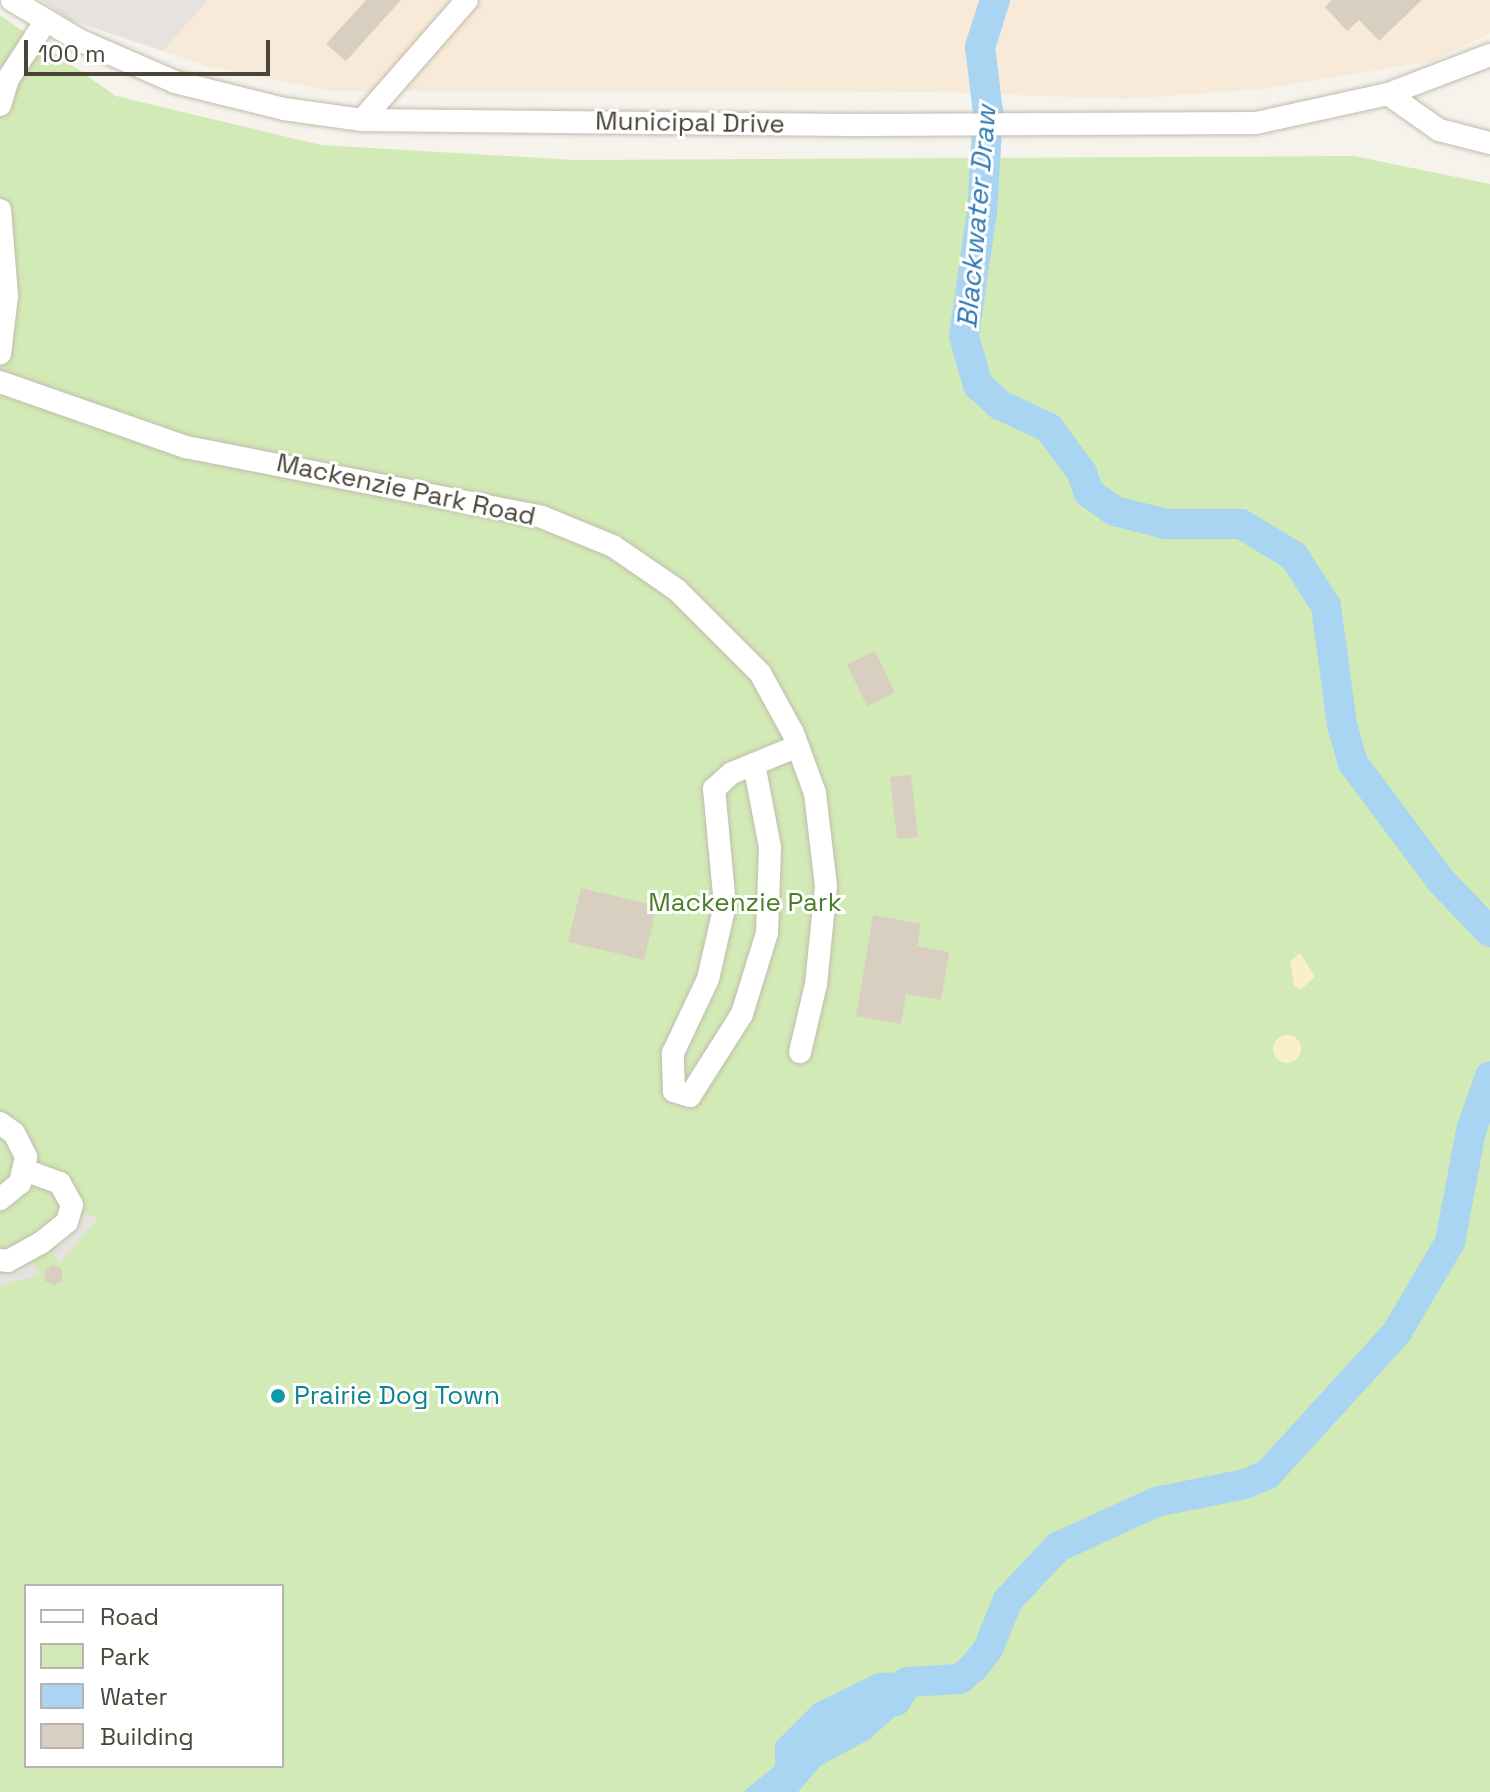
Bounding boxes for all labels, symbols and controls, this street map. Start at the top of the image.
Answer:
scale bar [28,24,274,74]
text: 100 m [38,38,106,69]
water label: Blackwater Draw [950,104,1002,330]
street label: Municipal Drive [595,106,785,140]
street label: Mackenzie Park Road [274,447,538,533]
park label: Mackenzie Park [648,887,842,919]
place label: Prairie Dog Town [294,1380,500,1412]
marker: Prairie Dog Town [269,1387,287,1405]
legend [24,1584,284,1768]
text: Road [100,1601,159,1632]
text: Park [100,1641,150,1672]
text: Water [100,1681,168,1712]
text: Building [100,1721,194,1752]

